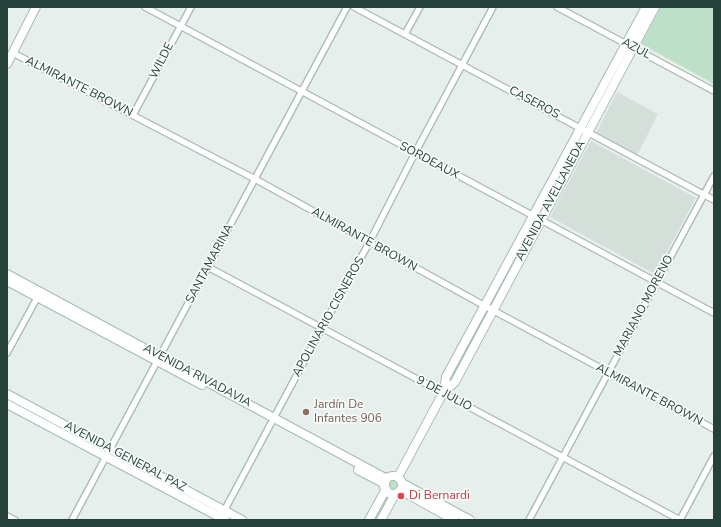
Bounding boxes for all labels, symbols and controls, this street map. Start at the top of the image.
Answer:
street label: AZUL [619,35,653,63]
street label: WILDE [147,40,177,82]
street label: ALMIRANTE BROWN [23,54,135,120]
street label: CASEROS [506,84,562,122]
street label: AVENIDA AVELLANEDA [513,138,589,264]
street label: SORDEAUX [397,139,461,183]
street label: ALMIRANTE BROWN [309,205,419,275]
street label: SANTAMARINA [183,222,237,306]
street label: MARIANO MORENO [611,253,677,359]
street label: APOLINARIO CISNEROS [290,254,368,380]
street label: AVENIDA RIVADAVIA [141,341,253,411]
street label: ALMIRANTE BROWN [593,361,705,429]
street label: 9 DE JULIO [414,373,474,415]
place label: Jardín De Infantes 906 [314,398,382,426]
marker: Jardín De Infantes 906 [301,407,311,417]
street label: AVENIDA GENERAL PAZ [62,419,188,495]
place label: Di Bernardi [409,489,470,503]
marker: Di Bernardi [396,491,406,501]

